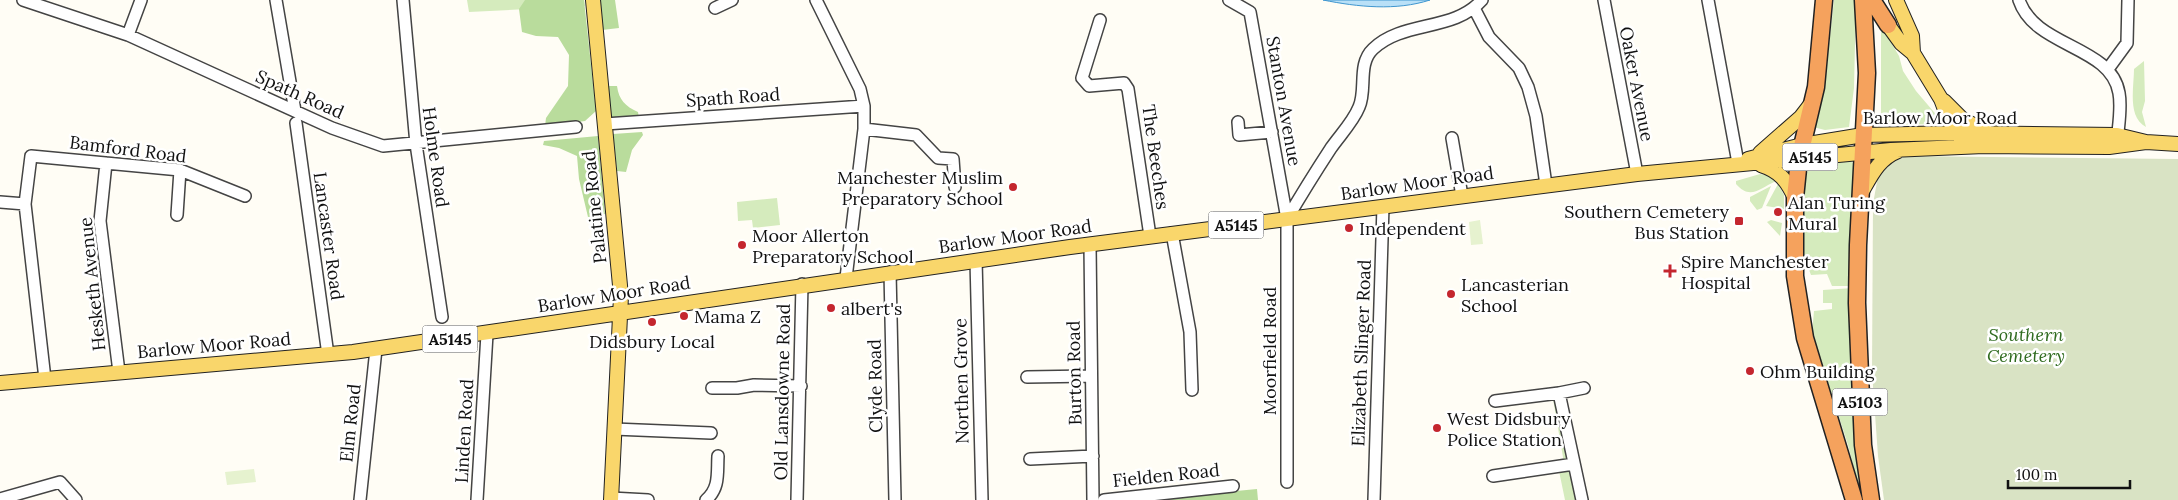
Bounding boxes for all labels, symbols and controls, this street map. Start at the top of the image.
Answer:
street label: Oaker Avenue [1615,25,1659,144]
street label: Stanton Avenue [1261,34,1307,168]
street label: Spath Road [252,64,348,124]
street label: Spath Road [685,82,781,112]
street label: The Beeches [1137,103,1175,211]
street label: Holme Road [418,105,454,209]
street label: Barlow Moor Road [1863,106,2017,129]
street label: Bamford Road [68,130,188,168]
road number: A5145 [1782,144,1838,170]
street label: Palatine Road [577,149,611,265]
street label: Barlow Moor Road [1339,161,1495,205]
place label: Manchester Muslim Preparatory School [837,166,1003,210]
street label: Lancaster Road [309,170,349,302]
marker: Manchester Muslim Preparatory School [1007,181,1019,193]
place label: Alan Turing Mural [1787,191,1886,235]
place label: Southern Cemetery Bus Station [1564,200,1729,244]
marker: Alan Turing Mural [1772,206,1784,218]
road number: A5145 [1208,212,1264,238]
street label: Barlow Moor Road [937,214,1093,258]
marker: Southern Cemetery Bus Station [1733,215,1745,227]
street label: Hesketh Avenue [74,216,110,352]
place label: Independent [1359,217,1466,240]
marker: Independent [1343,222,1355,234]
place label: Moor Allerton Preparatory School [752,224,914,268]
marker: Moor Allerton Preparatory School [736,239,748,251]
place label: Spire Manchester Hospital [1681,250,1829,294]
street label: Elizabeth Slinger Road [1346,259,1376,447]
marker: Spire Manchester Hospital [1663,264,1677,278]
street label: Barlow Moor Road [536,271,692,317]
place label: Lancasterian School [1461,273,1569,317]
street label: Moorfield Road [1258,287,1281,415]
marker: Lancasterian School [1445,288,1457,300]
place label: albert's [841,297,902,320]
marker: albert's [825,302,837,314]
street label: Old Lansdowne Road [769,303,795,481]
place label: Mama Z [694,305,761,328]
marker: Mama Z [678,310,690,322]
marker: Didsbury Local [646,316,658,328]
street label: Northen Grove [948,318,974,444]
street label: Burton Road [1062,320,1086,426]
park label: Southern Cemetery [1987,323,2065,367]
road number: A5145 [422,326,478,352]
street label: Barlow Moor Road [136,327,292,363]
place label: Didsbury Local [589,330,715,353]
street label: Clyde Road [863,339,887,433]
place label: Ohm Building [1760,360,1875,383]
marker: Ohm Building [1744,365,1756,377]
street label: Linden Road [450,378,478,484]
street label: Elm Road [334,382,366,463]
road number: A5103 [1832,388,1888,416]
place label: West Didsbury Police Station [1447,407,1571,451]
marker: West Didsbury Police Station [1431,422,1443,434]
street label: Fielden Road [1111,458,1221,492]
scale bar [2008,458,2130,490]
text: 100 m [2016,465,2057,484]

